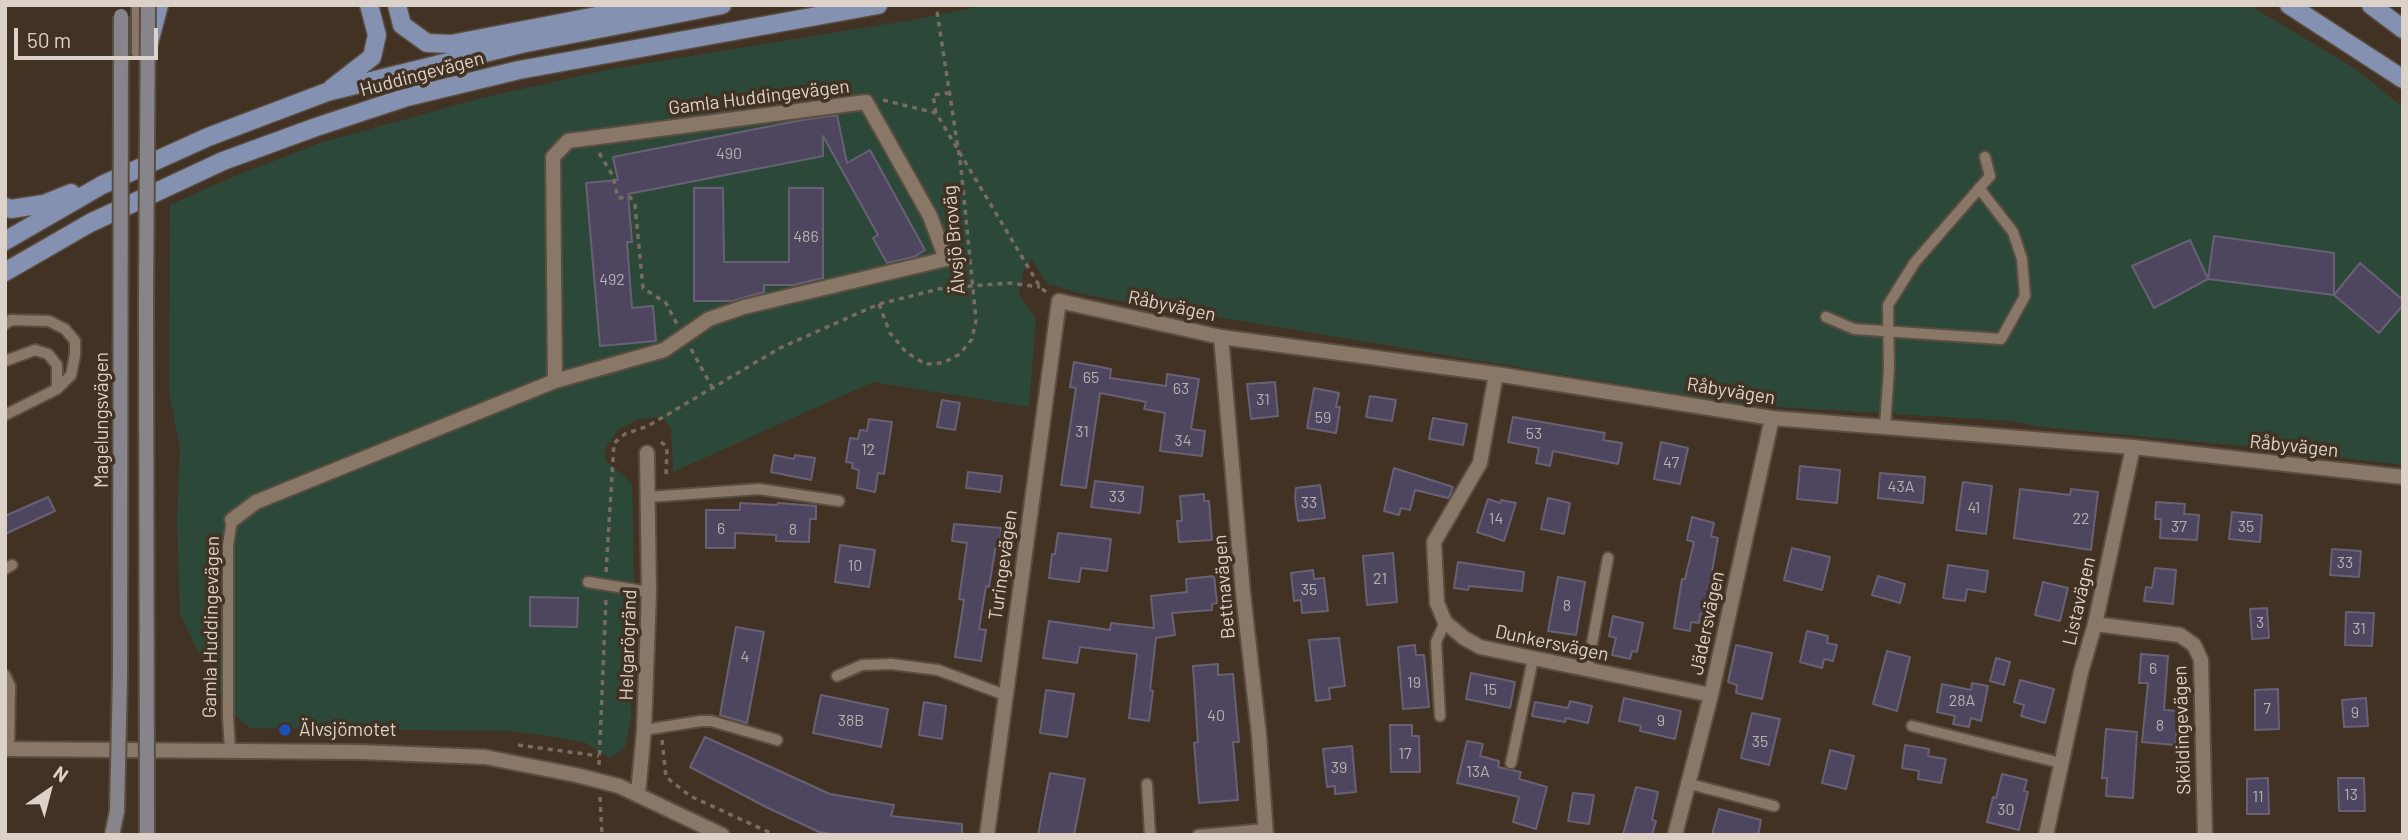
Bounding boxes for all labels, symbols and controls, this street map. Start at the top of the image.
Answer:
scale bar [18,14,161,58]
text: 50 m [27,27,71,52]
street label: Huddingevägen [357,46,487,102]
street label: Gamla Huddingevägen [667,75,851,119]
house number: 490 [716,144,742,164]
street label: Älvsjö Broväg [938,184,970,296]
house number: 486 [793,227,819,247]
house number: 492 [599,270,625,290]
street label: Råbyvägen [1126,286,1218,326]
street label: Magelungsvägen [91,352,113,488]
house number: 65 [1083,368,1099,388]
street label: Råbyvägen [1685,373,1777,409]
house number: 63 [1173,379,1189,399]
house number: 31 [1256,390,1270,410]
house number: 59 [1315,408,1331,428]
house number: 31 [1075,422,1089,442]
house number: 53 [1526,424,1542,444]
street label: Råbyvägen [2248,430,2340,462]
house number: 34 [1174,431,1192,451]
house number: 12 [861,440,875,460]
house number: 47 [1663,453,1679,473]
house number: 43A [1888,477,1914,497]
house number: 33 [1109,487,1125,507]
house number: 33 [1301,493,1317,513]
house number: 41 [1968,498,1980,518]
street label: Turingevägen [984,508,1022,622]
house number: 14 [1489,509,1503,529]
house number: 22 [2072,509,2090,529]
house number: 37 [2171,517,2187,537]
house number: 35 [2238,517,2254,537]
house number: 6 [717,519,725,539]
house number: 8 [789,520,797,540]
street label: Bettnavägen [1208,534,1240,640]
street label: Gamla Huddingevägen [198,536,224,718]
house number: 33 [2337,553,2353,573]
street label: Listavägen [2058,554,2100,648]
house number: 10 [848,556,862,576]
house number: 21 [1373,569,1387,589]
street label: Jädersvägen [1685,569,1729,677]
house number: 35 [1301,580,1317,600]
street label: Helgarögränd [615,589,641,701]
house number: 8 [1563,596,1571,616]
house number: 3 [2256,613,2264,633]
house number: 31 [2352,619,2366,639]
street label: Dunkersvägen [1493,620,1611,666]
house number: 4 [741,647,749,667]
house number: 6 [2149,659,2157,679]
street label: Sköldingevägen [2168,665,2196,795]
house number: 19 [1407,673,1421,693]
house number: 15 [1483,680,1497,700]
house number: 28A [1949,691,1975,711]
house number: 7 [2263,699,2271,719]
house number: 9 [2351,703,2359,723]
house number: 40 [1207,706,1225,726]
house number: 38B [838,711,864,731]
house number: 9 [1657,711,1665,731]
house number: 8 [2156,716,2164,736]
place label: Älvsjömotet [299,719,397,741]
marker: Älvsjömotet [277,722,293,738]
house number: 35 [1752,732,1768,752]
house number: 17 [1398,744,1412,764]
north arrow [14,756,84,826]
house number: 39 [1331,758,1347,778]
text: N [50,760,73,786]
house number: 13A [1466,762,1490,782]
house number: 13 [2344,785,2358,805]
house number: 11 [2252,787,2264,807]
house number: 30 [1997,800,2015,820]

